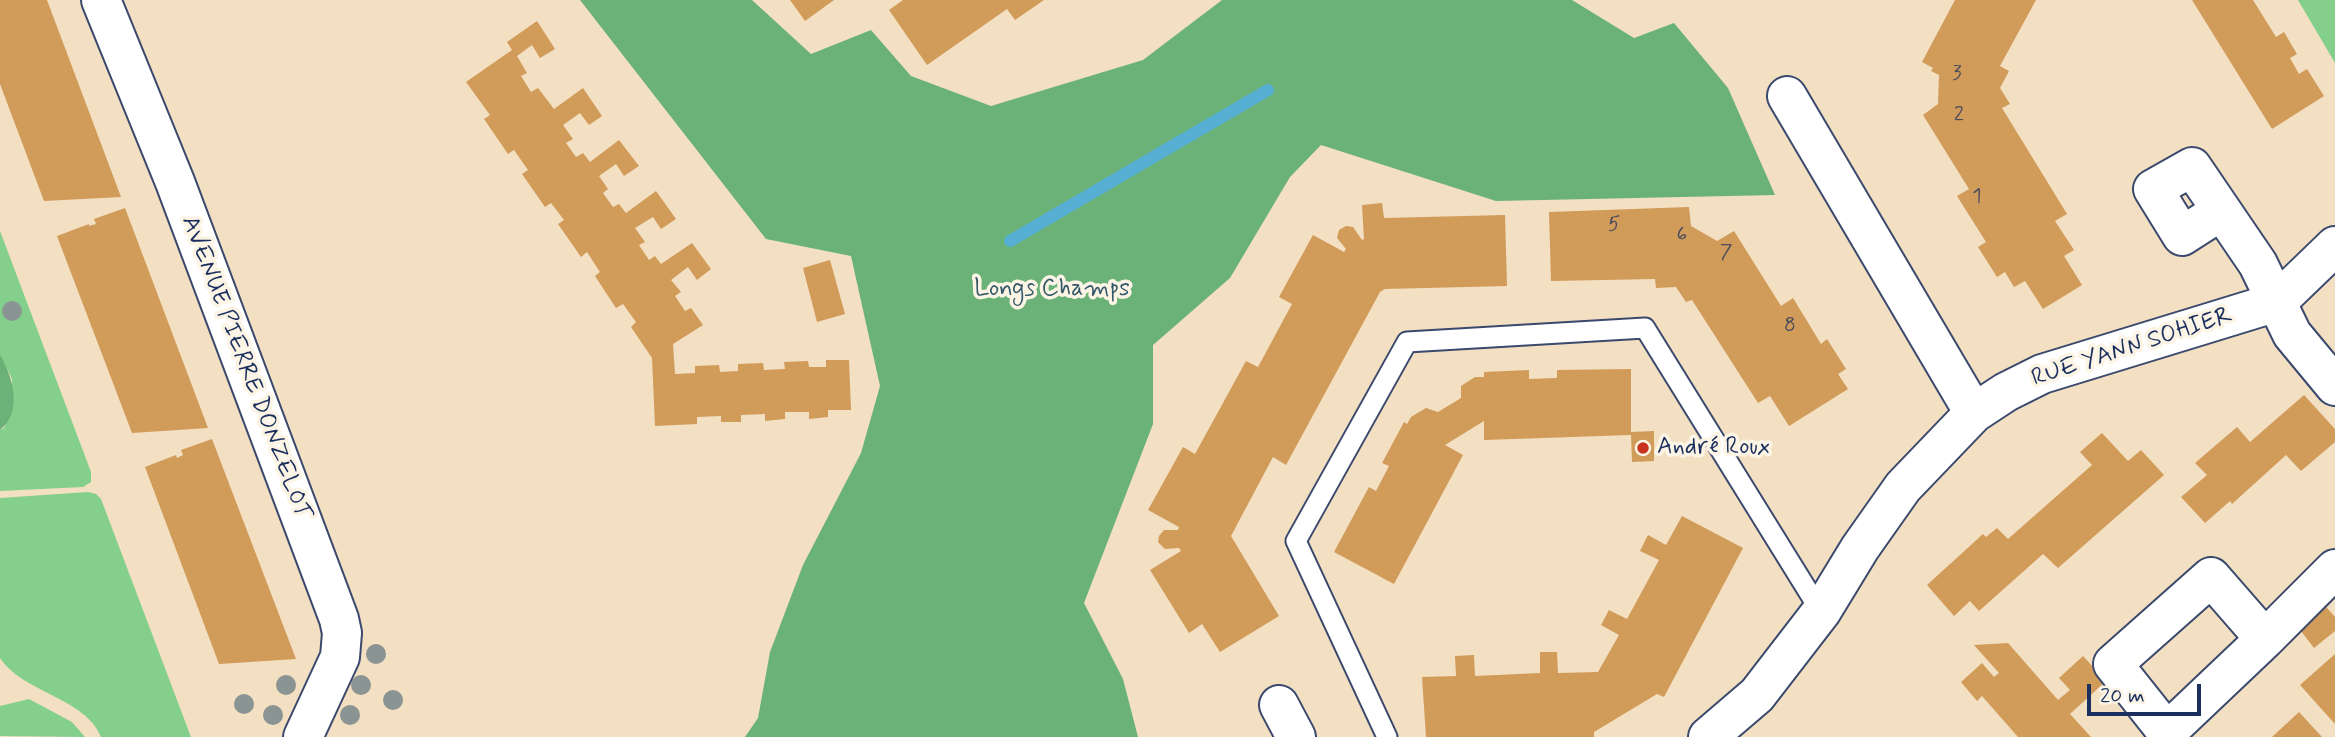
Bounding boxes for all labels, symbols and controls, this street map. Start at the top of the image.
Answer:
house number: 3 [1952,62,1962,88]
house number: 2 [1954,103,1964,129]
house number: 1 [1972,185,1982,211]
street label: AVENUE PIERRE DONZELOT [174,212,316,524]
house number: 5 [1608,213,1620,239]
house number: 6 [1677,223,1687,249]
house number: 7 [1720,241,1732,267]
park label: Longs Champs [974,276,1130,304]
street label: RUE YANN SOHIER [2028,302,2236,394]
house number: 8 [1784,314,1796,340]
place label: André Roux [1657,434,1770,462]
marker: André Roux [1635,440,1651,456]
scale bar [2090,670,2204,714]
text: 20 m [2100,682,2145,710]

